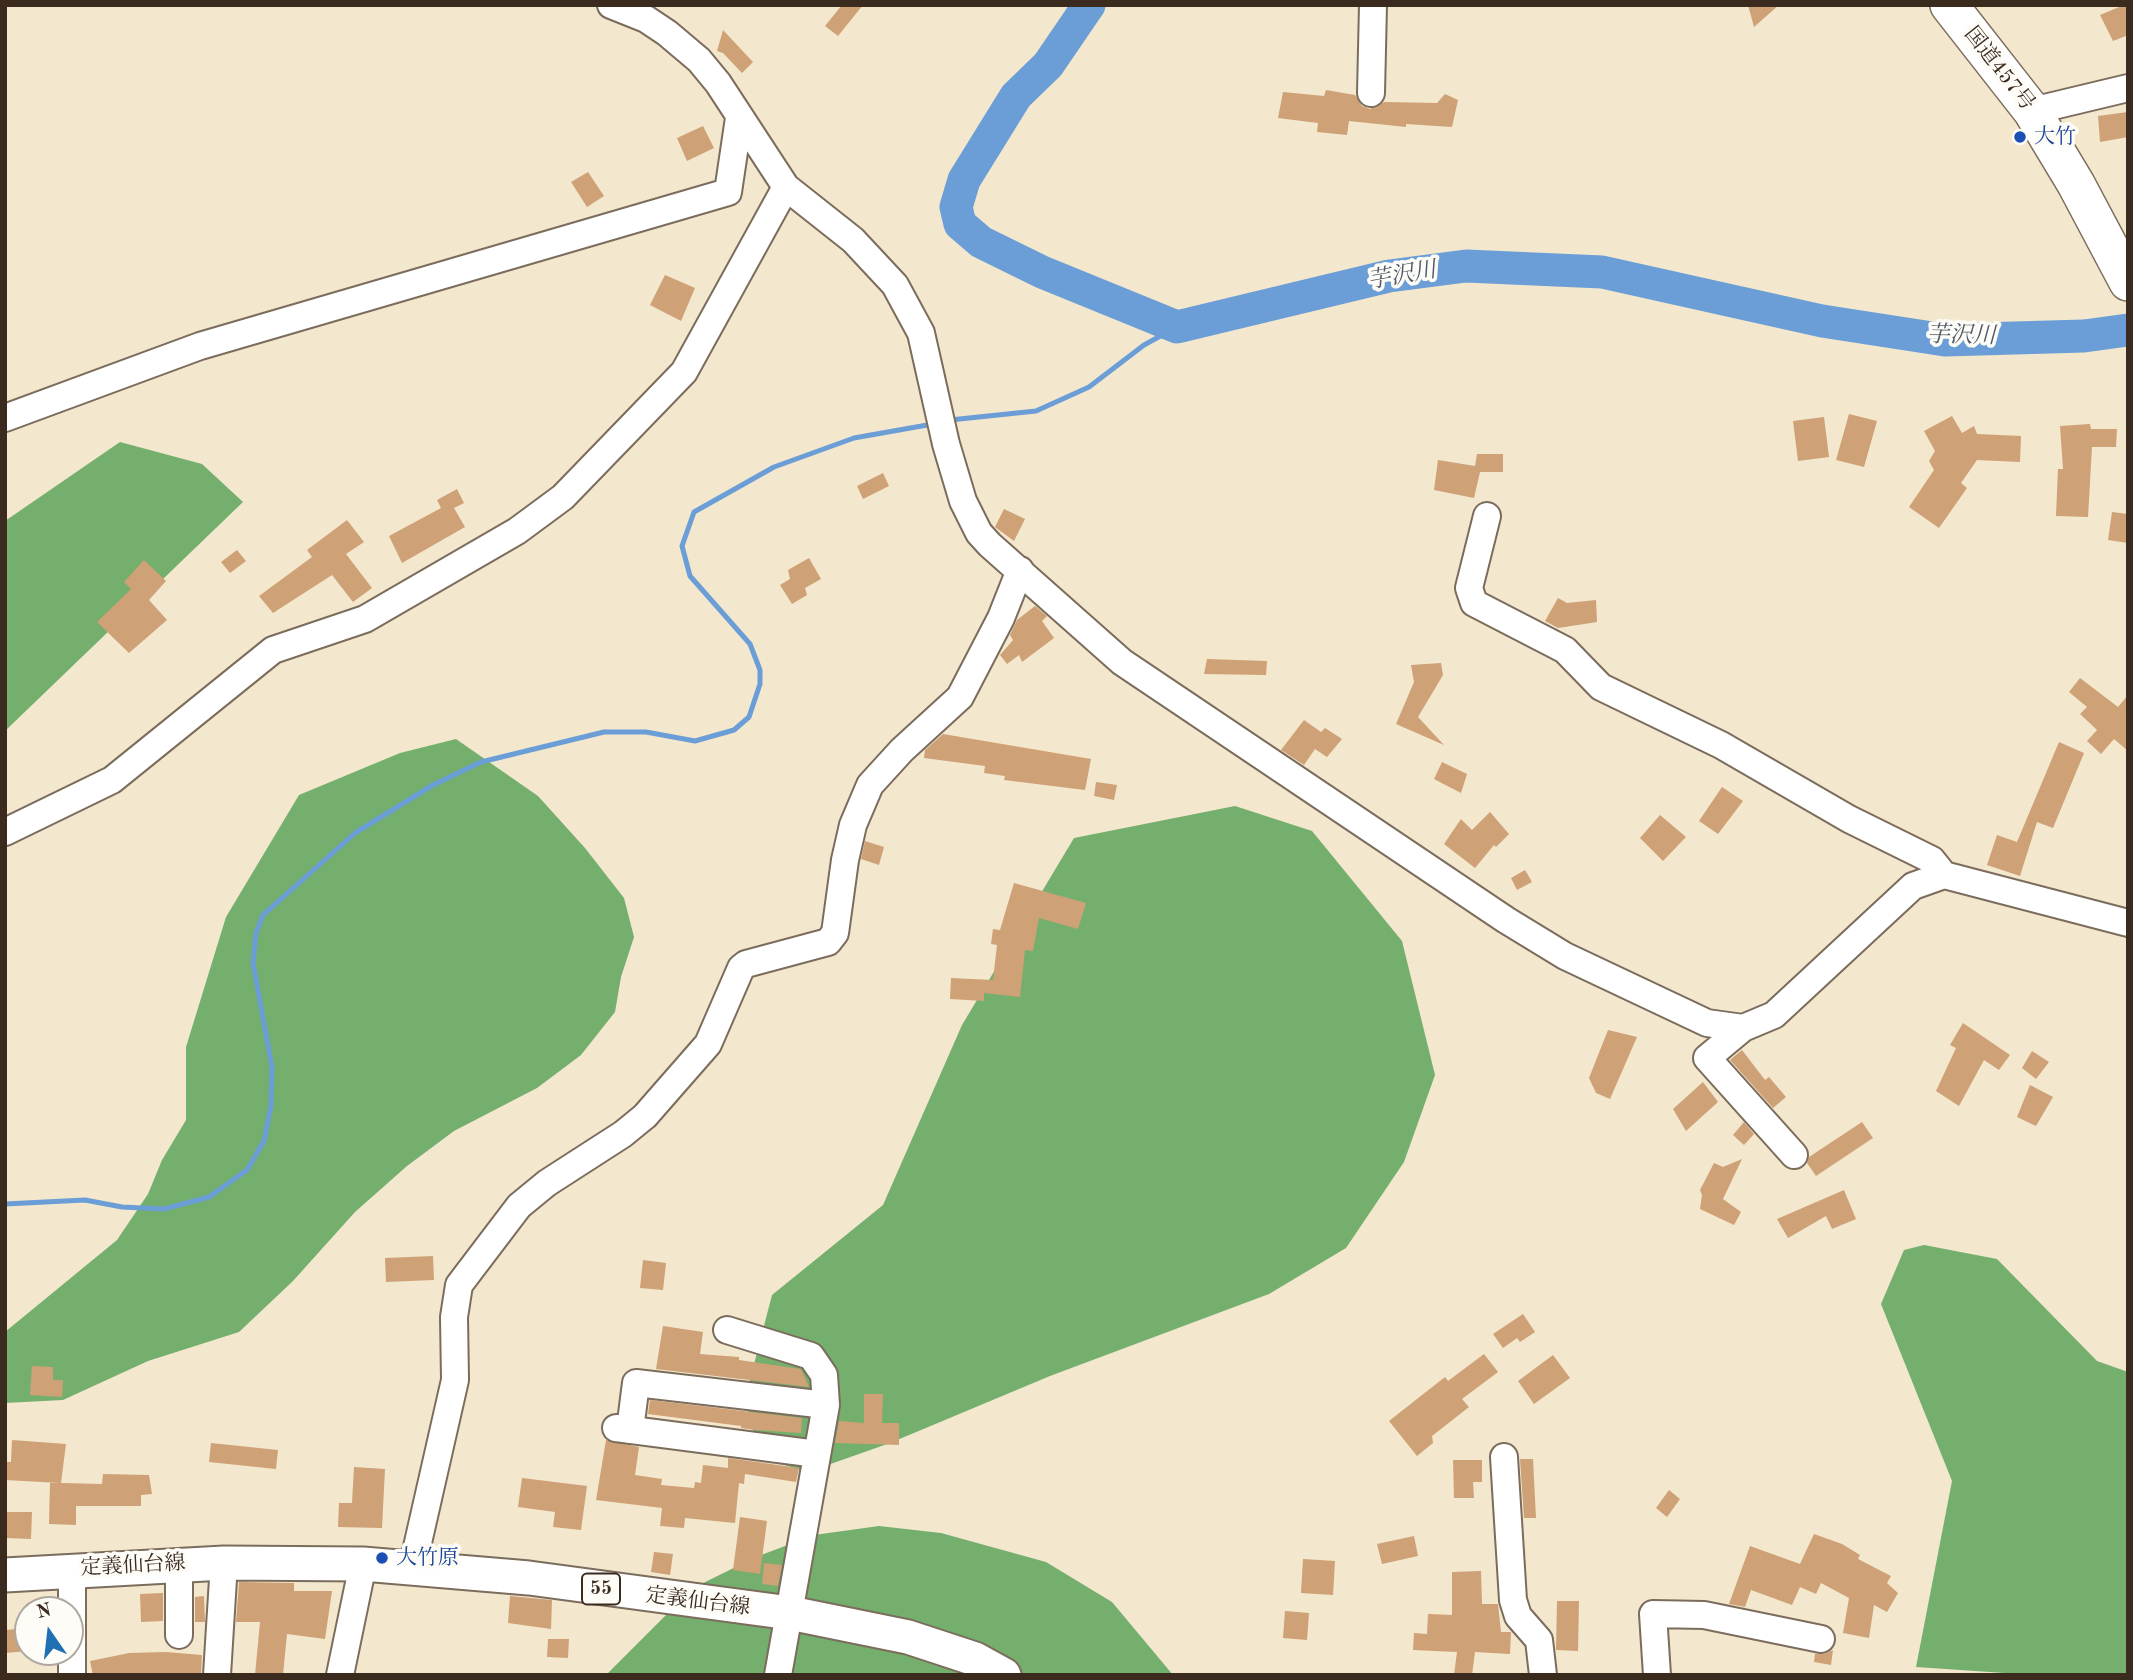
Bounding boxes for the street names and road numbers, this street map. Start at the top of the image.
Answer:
street label: 国道457号 [1958,22,2040,116]
street label: 定義仙台線 [80,1551,186,1581]
road number: 55 [582,1574,620,1604]
street label: 定義仙台線 [644,1583,752,1621]

